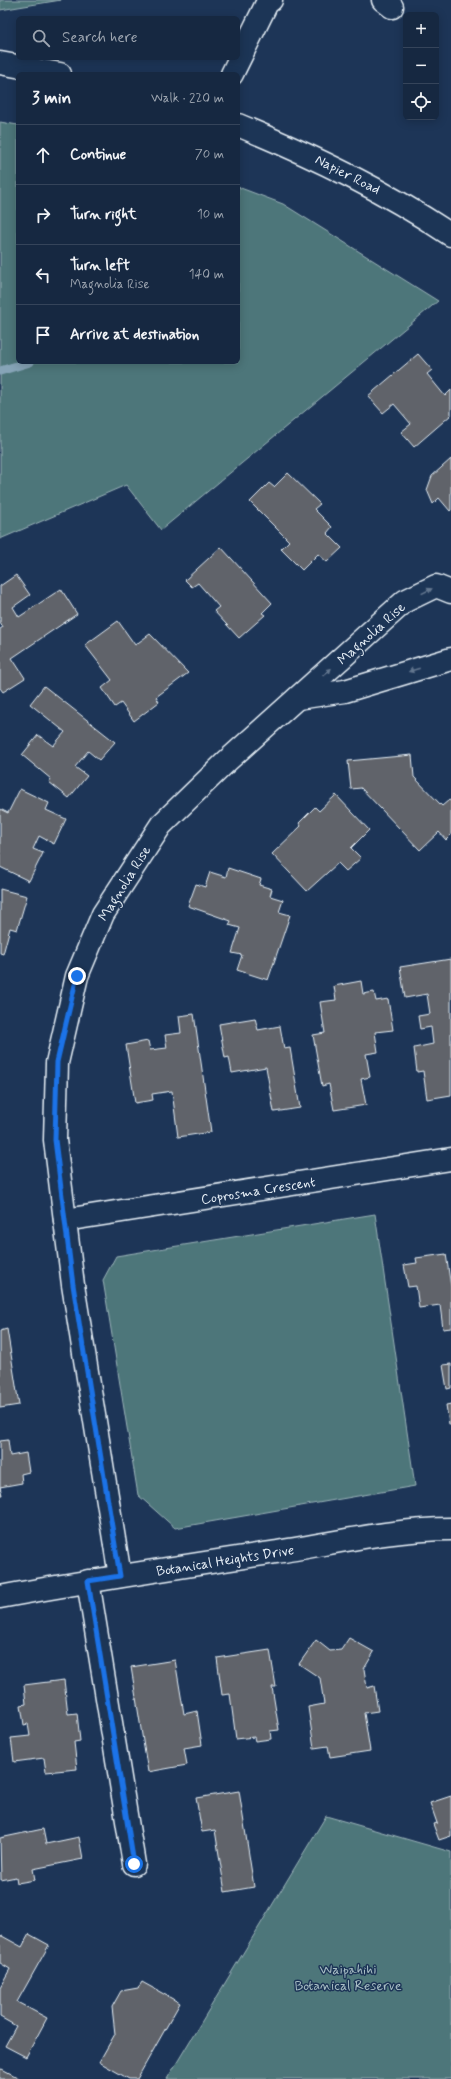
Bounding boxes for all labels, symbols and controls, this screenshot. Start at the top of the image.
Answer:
map controls [403,12,439,120]
button: + [403,12,439,48]
search box [16,16,240,60]
icon: search [30,27,52,49]
text: Search here [62,28,138,48]
button: − [403,48,439,84]
button: locate [403,84,439,120]
text: 3 min [32,87,71,109]
text: Walk · 220 m [151,90,224,107]
icon: ahead [32,144,54,166]
text: Continue [70,145,126,165]
text: 70 m [195,146,224,163]
street label: Napier Road [312,151,383,199]
icon: right [32,204,54,226]
text: Turn right [70,205,137,225]
text: 10 m [197,206,224,223]
text: Turn left [70,256,130,276]
icon: left [32,264,54,286]
text: 140 m [189,266,224,283]
text: Magnolia Rise [70,276,150,293]
icon: arrive [32,324,54,346]
text: Arrive at destination [70,325,199,345]
one-way arrow [422,588,433,594]
street label: Magnolia Rise [334,598,411,671]
one-way arrow [322,667,332,677]
one-way arrow [407,667,419,673]
street label: Magnolia Rise [95,842,157,926]
route end [68,967,86,985]
street label: Coprosma Crescent [200,1173,317,1209]
street label: Botanical Heights Drive [155,1541,295,1581]
route start [125,1855,143,1873]
park label: Waipahihi Botanical Reserve [294,1961,402,1995]

